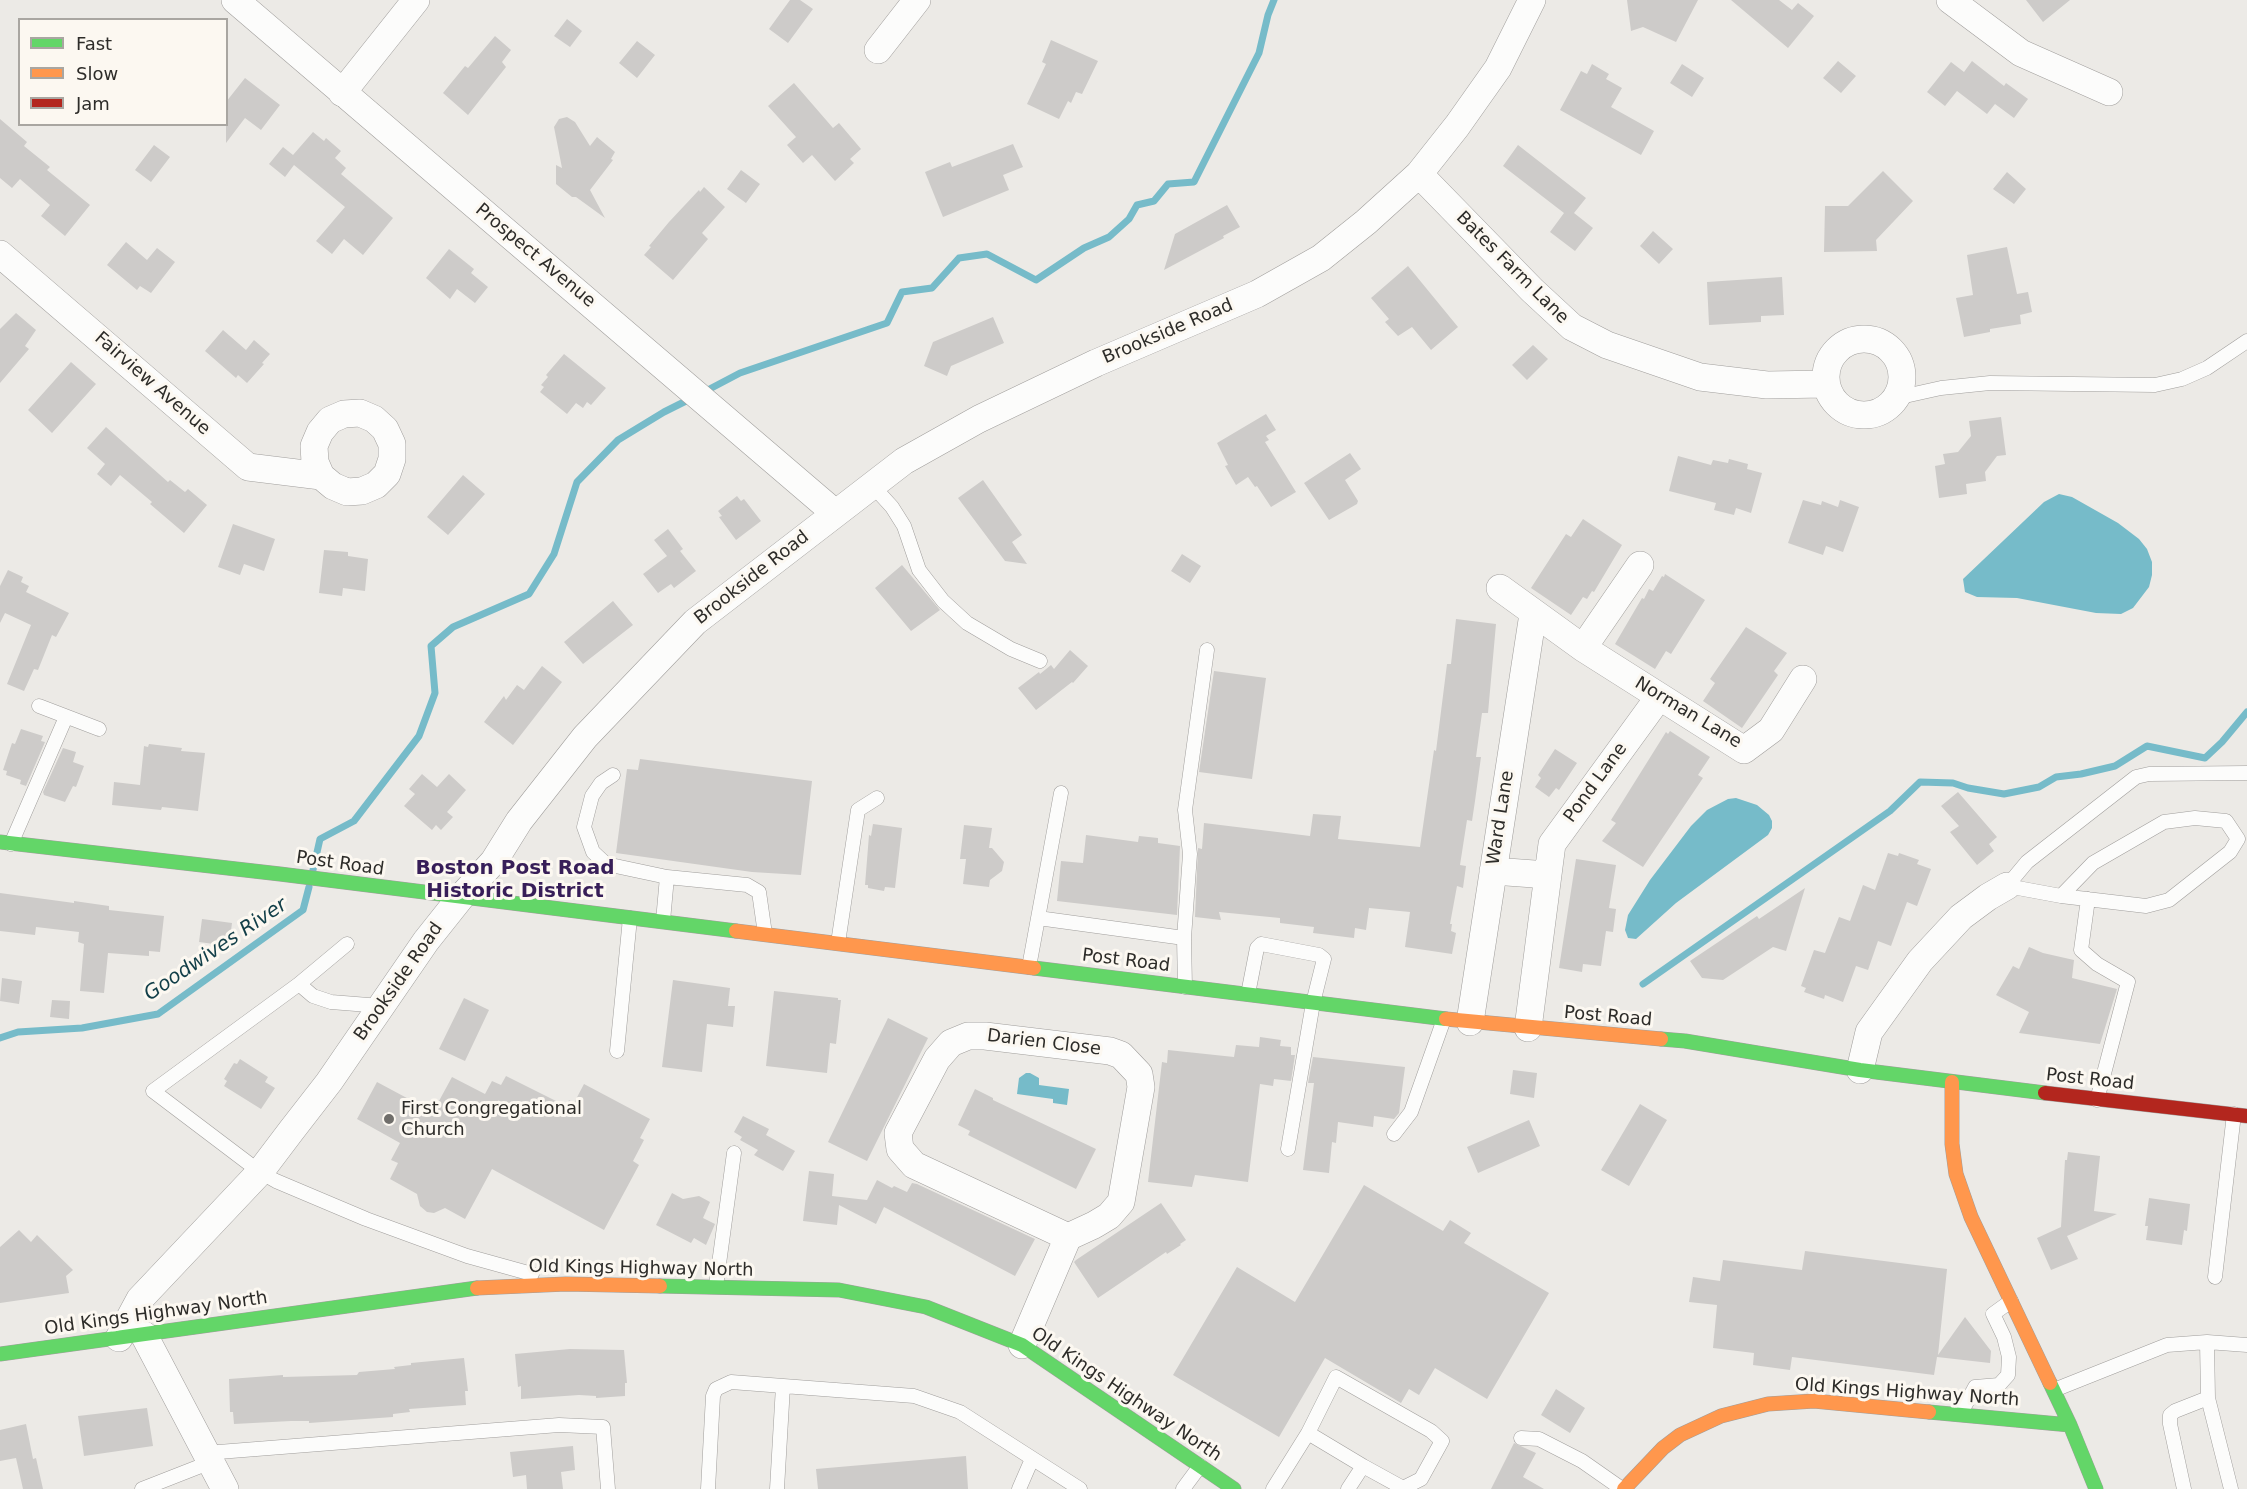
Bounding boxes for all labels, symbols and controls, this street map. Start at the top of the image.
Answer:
legend [18,18,228,126]
text: Fast [76,33,112,54]
text: Slow [76,63,118,84]
text: Jam [76,93,110,114]
street label: Prospect Avenue [471,200,599,312]
street label: Bates Farm Lane [1451,207,1573,329]
street label: Brookside Road [1100,295,1236,369]
street label: Fairview Avenue [90,328,214,440]
street label: Brookside Road [690,527,814,629]
street label: Norman Lane [1631,673,1745,753]
street label: Pond Lane [1560,739,1632,827]
street label: Ward Lane [1483,769,1519,867]
street label: Post Road [295,847,385,881]
district label: Boston Post Road Historic District [415,857,615,904]
water label: Goodwives River [140,893,292,1007]
street label: Brookside Road [350,919,448,1045]
street label: Post Road [1081,945,1171,977]
street label: Post Road [1563,1002,1653,1032]
street label: Darien Close [986,1025,1102,1061]
street label: Post Road [2045,1065,2135,1095]
place label: First Congregational Church [401,1098,582,1140]
marker: First Congregational Church [382,1112,396,1126]
street label: Old Kings Highway North [528,1256,754,1282]
street label: Old Kings Highway North [43,1288,269,1340]
street label: Old Kings Highway North [1027,1323,1225,1467]
street label: Old Kings Highway North [1794,1374,2020,1412]

